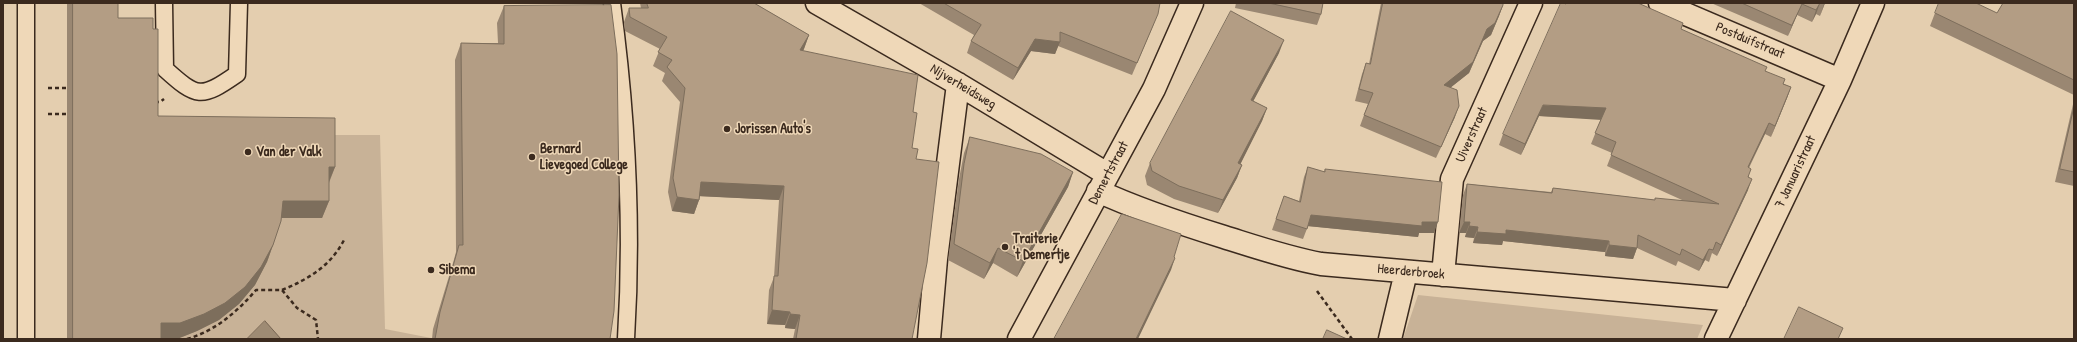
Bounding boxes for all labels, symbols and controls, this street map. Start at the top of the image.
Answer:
street label: Postduifstraat [1713,19,1787,63]
street label: Nijverheidsweg [927,61,999,113]
street label: Uiverstraat [1452,105,1492,165]
place label: Jorissen Auto's [735,121,811,137]
marker: Jorissen Auto's [722,124,732,134]
street label: 7 Januaristraat [1772,133,1820,211]
street label: Demertstraat [1085,139,1133,207]
place label: Bernard Lievegoed College [540,141,628,174]
place label: Van der Valk [256,144,321,160]
marker: Van der Valk [243,147,253,157]
marker: Bernard Lievegoed College [527,152,537,162]
place label: Traiterie 't Demertje [1013,231,1070,264]
marker: Traiterie 't Demertje [1000,242,1010,252]
street label: Heerderbroek [1377,261,1445,283]
place label: Sibema [439,262,475,278]
marker: Sibema [426,265,436,275]

